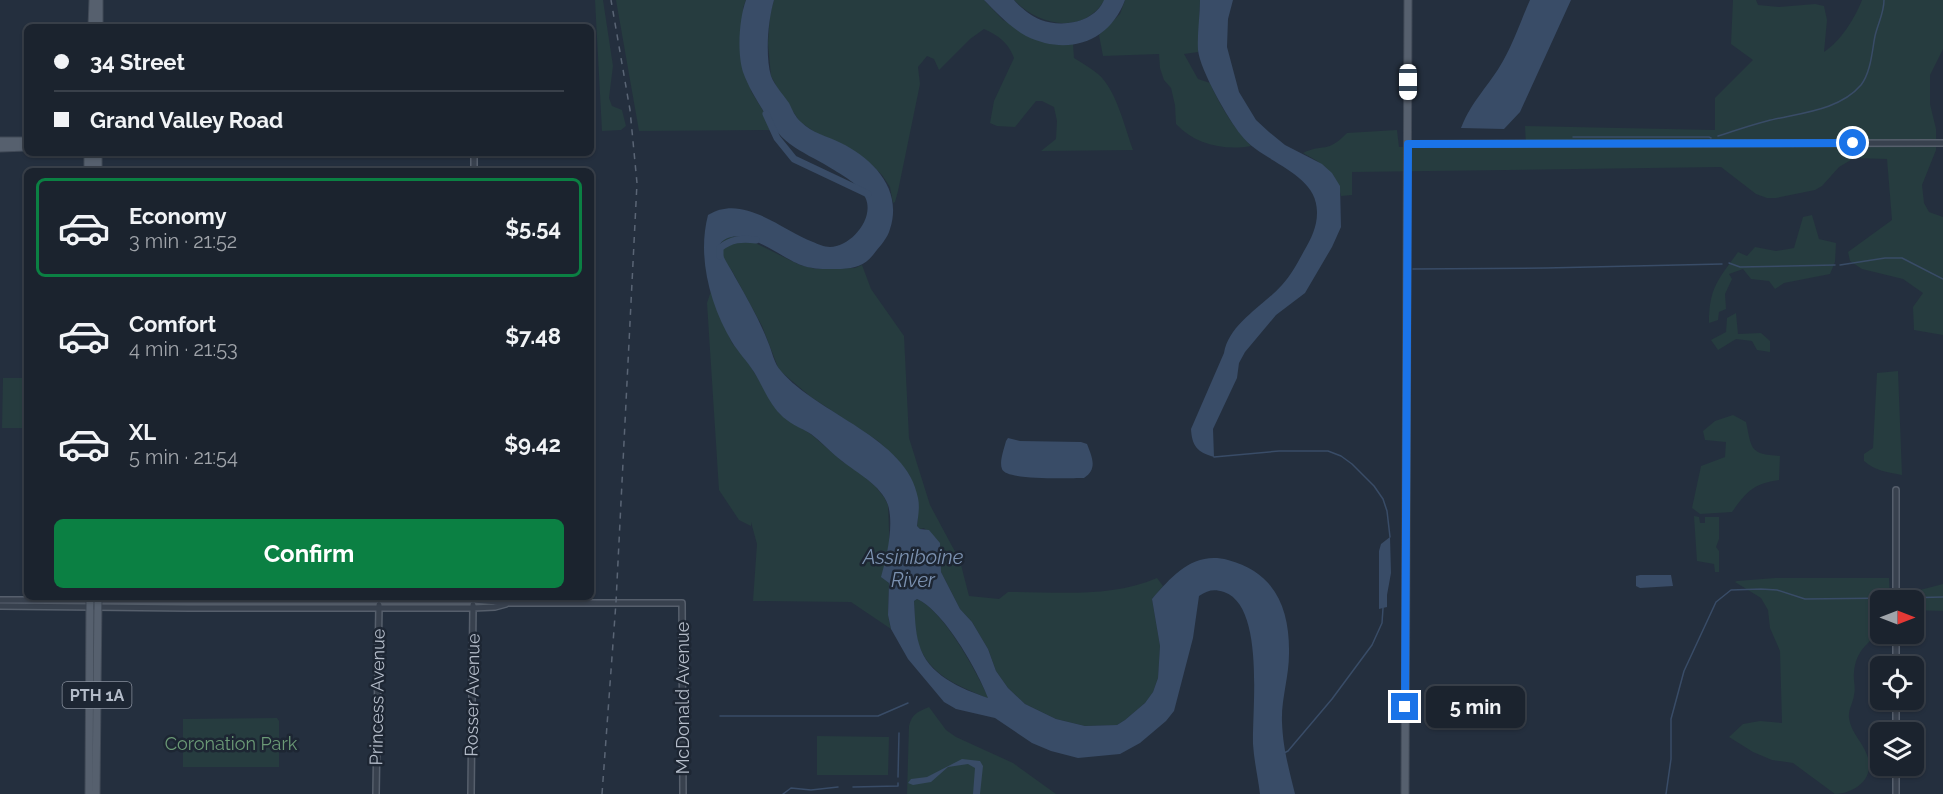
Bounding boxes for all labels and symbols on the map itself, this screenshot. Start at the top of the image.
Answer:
car [1399,64,1417,100]
route start [1839,129,1866,156]
water label: Assiniboine River [862,545,964,592]
north arrow [1870,590,1924,644]
street label: McDonald Avenue [672,621,693,774]
street label: Princess Avenue [365,628,389,766]
street label: Rosser Avenue [460,633,484,757]
road number: PTH 1A [63,682,132,708]
callout: 5 min [1426,686,1525,728]
route end [1391,693,1418,720]
park label: Coronation Park [165,733,298,754]

